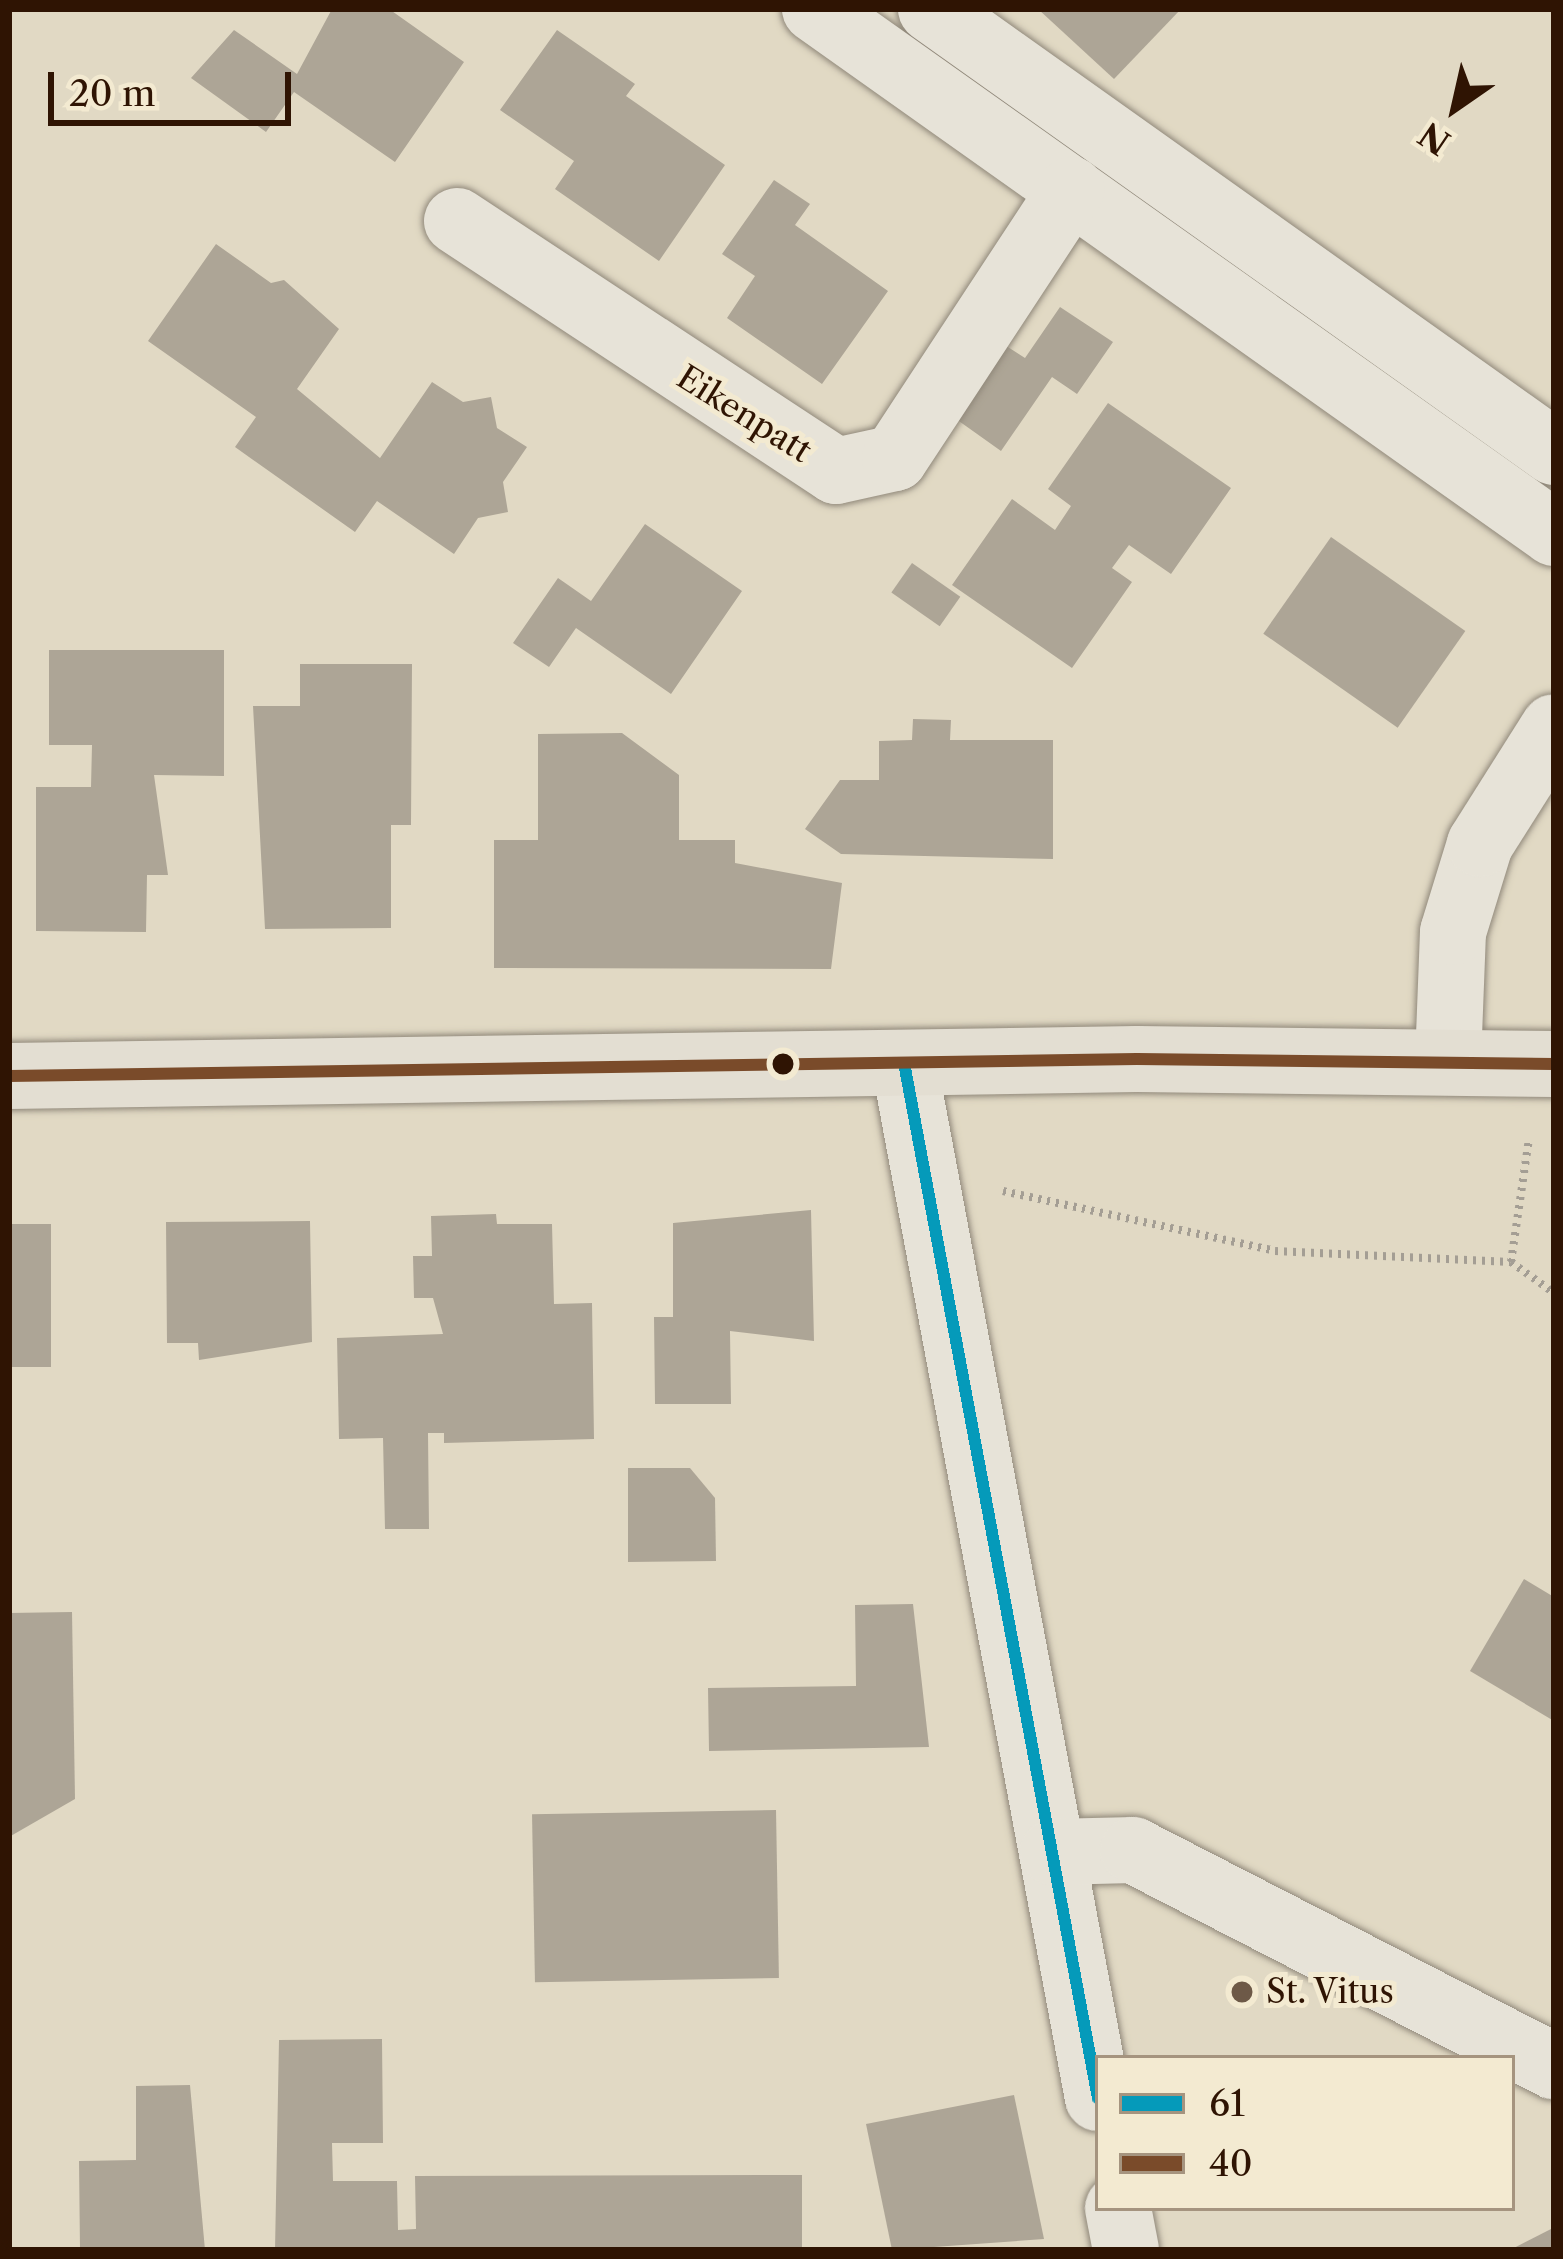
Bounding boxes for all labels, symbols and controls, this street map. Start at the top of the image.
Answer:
scale bar [54,48,297,122]
north arrow [1395,48,1515,168]
text: 20 m [69,71,156,115]
text: N [1411,113,1458,163]
street label: Eikenpatt [670,357,818,471]
unlabelled marker [772,1053,794,1075]
place label: St. Vitus [1266,1972,1395,2012]
marker: St. Vitus [1229,1979,1255,2005]
legend [1095,2055,1515,2211]
text: 61 [1209,2081,1245,2125]
text: 40 [1209,2141,1253,2185]

